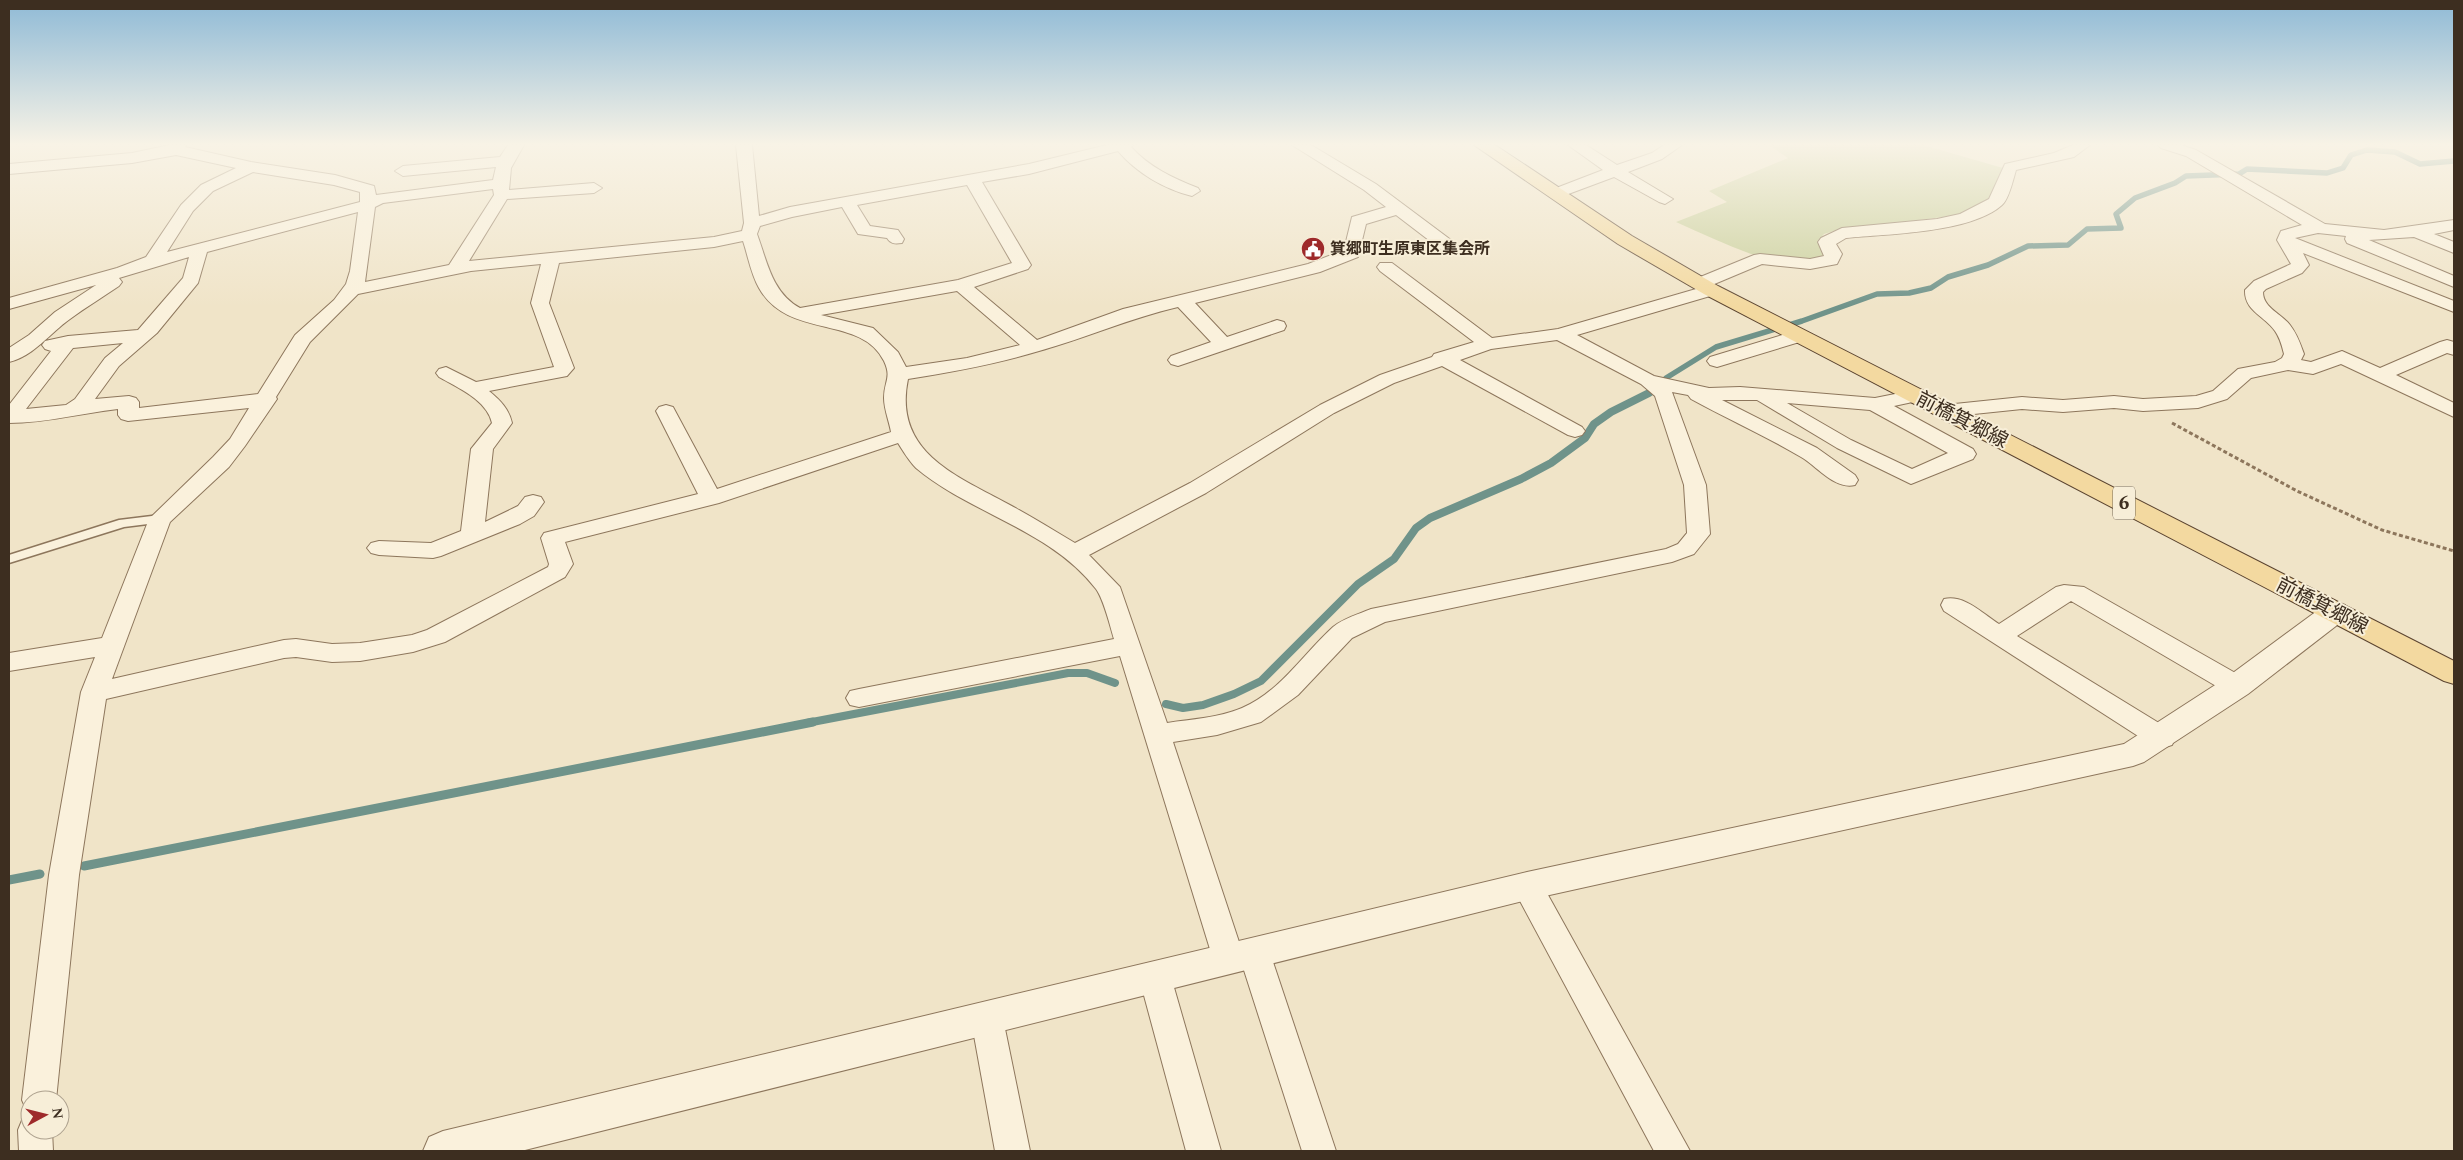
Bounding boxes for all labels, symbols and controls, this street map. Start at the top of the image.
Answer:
public building icon: 箕郷町生原東区集会所 [1300,236,1326,262]
place label: 箕郷町生原東区集会所 [1330,237,1490,261]
street label: 前橋箕郷線 [1911,384,2013,456]
road number: 6 [2113,486,2135,520]
street label: 前橋箕郷線 [2271,570,2373,642]
north arrow [20,1090,70,1140]
text: N [46,1107,69,1120]

